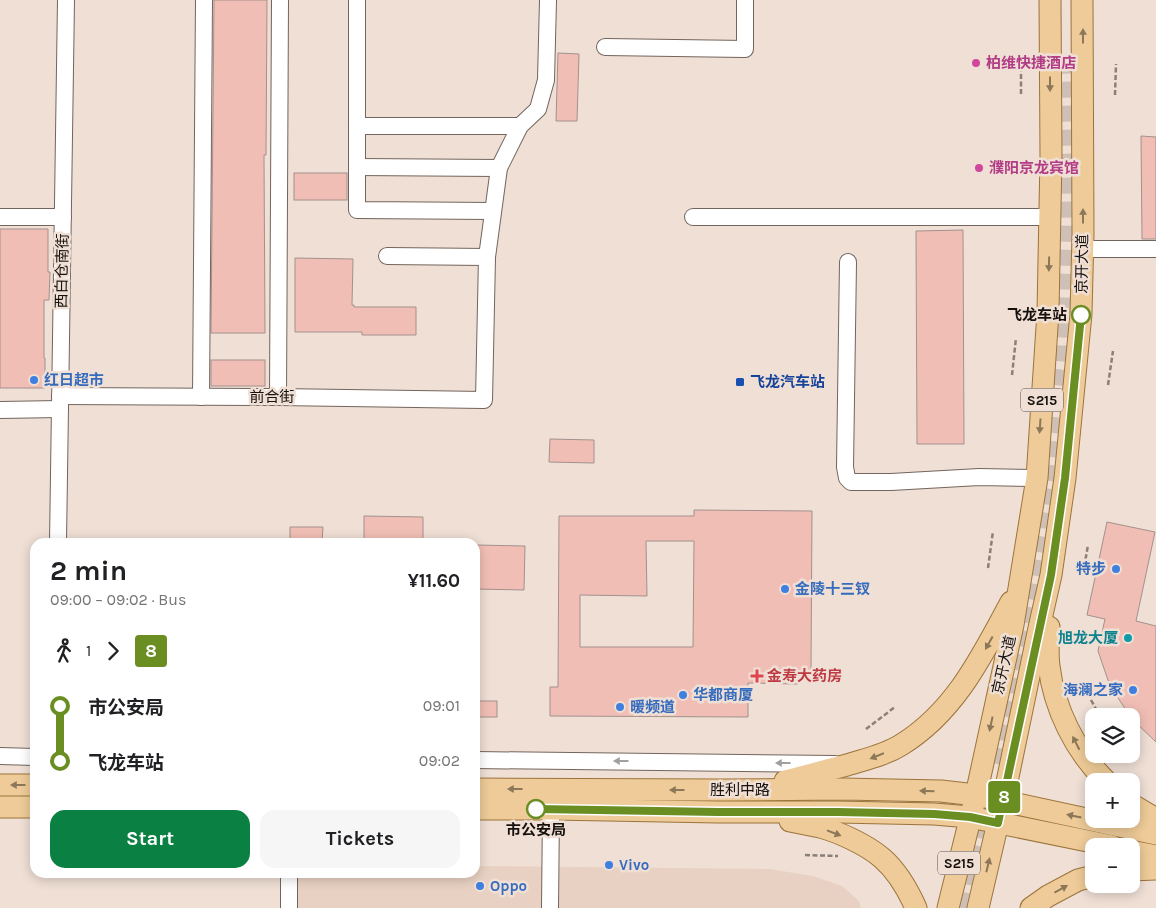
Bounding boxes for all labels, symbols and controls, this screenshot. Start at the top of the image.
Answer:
one-way arrow [1079,28,1087,44]
place label: 柏维快捷酒店 [986,54,1076,72]
marker: 柏维快捷酒店 [970,57,982,69]
one-way arrow [1046,76,1054,92]
place label: 濮阳京龙宾馆 [989,159,1079,177]
marker: 濮阳京龙宾馆 [973,162,985,174]
one-way arrow [1079,208,1087,224]
street label: 西白仓南街 [52,233,72,309]
street label: 京开大道 [1072,234,1092,294]
one-way arrow [1045,256,1053,272]
marker: 飞龙车站 [1071,305,1091,325]
place label: 飞龙车站 [1007,306,1067,324]
place label: 红日超市 [44,371,104,389]
place label: 飞龙汽车站 [750,373,825,391]
marker: 红日超市 [28,374,40,386]
marker: 飞龙汽车站 [734,376,746,388]
street label: 前合街 [249,388,295,406]
road number: S215 [1021,388,1063,412]
one-way arrow [1036,418,1044,434]
text: 2 min [50,554,127,587]
place label: 特步 [1076,560,1106,578]
marker: 特步 [1110,563,1122,575]
text: ¥11.60 [408,570,460,592]
place label: 金陵十三钗 [795,580,870,598]
marker: 金陵十三钗 [779,583,791,595]
text: 09:00 – 09:02 · Bus [50,590,186,609]
place label: 旭龙大厦 [1058,629,1118,647]
marker: 旭龙大厦 [1122,632,1134,644]
street label: 京开大道 [988,634,1020,696]
one-way arrow [985,636,993,650]
icon: walk [50,637,78,665]
icon: forward [99,637,127,665]
text: 8 [145,640,157,662]
text: 1 [86,641,91,660]
place label: 金寿大药房 [767,667,842,685]
marker: 金寿大药房 [751,670,763,682]
place label: 海澜之家 [1063,681,1123,699]
marker: 海澜之家 [1127,684,1139,696]
place label: 华都商厦 [693,686,753,704]
marker: 华都商厦 [677,689,689,701]
text: 09:01 [423,696,460,715]
text: 市公安局 [88,697,164,719]
place label: 暖频道 [630,698,675,716]
marker: 暖频道 [614,701,626,713]
map controls [1085,708,1140,893]
button: layers [1085,708,1140,763]
one-way arrow [987,716,995,732]
one-way arrow [1072,736,1080,750]
text: 09:02 [419,751,460,770]
text: 飞龙车站 [88,752,164,774]
one-way arrow [870,752,884,760]
one-way arrow [613,757,629,765]
one-way arrow [775,759,791,767]
button: + [1085,773,1140,828]
one-way arrow [9,781,25,789]
street label: 胜利中路 [710,781,770,799]
line badge: 8 [988,781,1020,813]
one-way arrow [506,785,522,793]
one-way arrow [669,786,685,794]
text: 8 [998,786,1010,808]
one-way arrow [919,787,935,795]
marker: 市公安局 [526,799,546,819]
button: Start [50,810,250,868]
button: Tickets [260,810,460,868]
one-way arrow [1067,812,1082,820]
place label: 市公安局 [506,821,566,839]
one-way arrow [827,829,842,837]
button: − [1085,838,1140,893]
road number: S215 [938,851,980,874]
place label: Vivo [619,856,649,874]
one-way arrow [984,858,992,873]
marker: Vivo [603,859,615,871]
place label: Oppo [490,877,527,895]
marker: Oppo [474,880,486,892]
one-way arrow [1054,885,1068,893]

